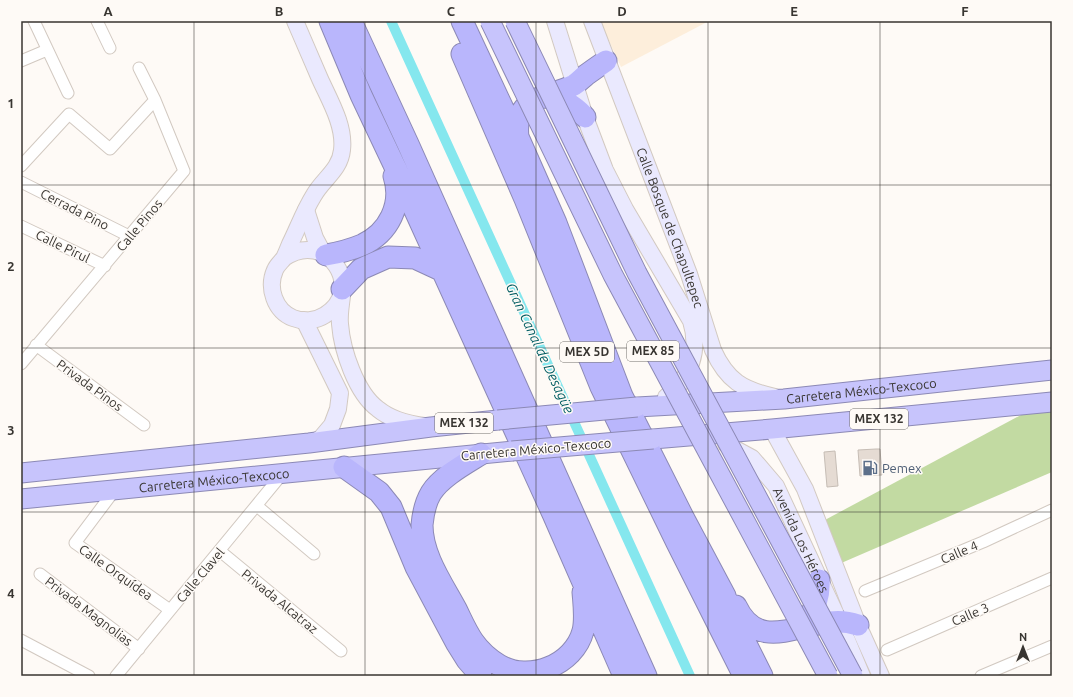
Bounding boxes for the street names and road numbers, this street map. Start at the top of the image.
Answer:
street label: Calle Bosque de Chapultepec [634,146,706,309]
street label: Cerrada Pino [38,186,112,232]
street label: Calle Pinos [113,196,165,254]
street label: Calle Pirul [34,227,93,265]
road number: MEX 85 [627,341,679,361]
road number: MEX 5D [560,342,614,362]
street label: Privada Pinos [54,356,126,414]
street label: Carretera México-Texcoco [785,376,937,406]
road number: MEX 132 [850,409,908,429]
road number: MEX 132 [435,413,493,433]
street label: Carretera México-Texcoco [460,435,612,463]
street label: Carretera México-Texcoco [138,466,290,494]
street label: Avenida Los Héroes [771,485,832,595]
street label: Calle 4 [938,538,980,566]
street label: Calle Orquídea [77,542,155,602]
street label: Calle Clavel [173,545,227,605]
street label: Privada Alcatraz [239,566,321,636]
street label: Privada Magnolias [43,574,136,649]
street label: Calle 3 [949,600,991,628]

